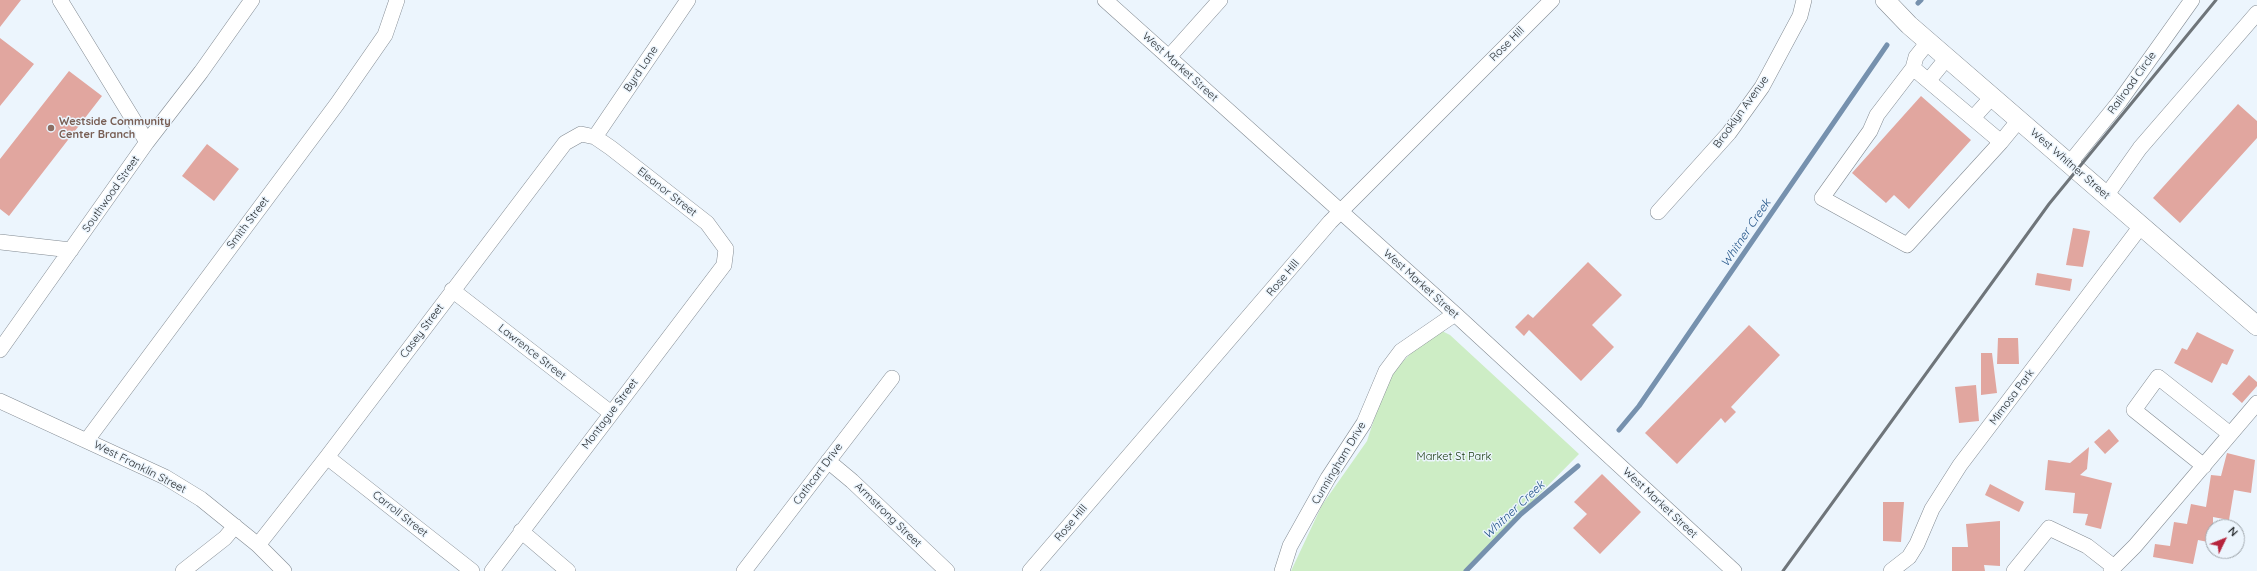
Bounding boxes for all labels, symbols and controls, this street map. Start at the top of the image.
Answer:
street label: Rose Hill [1487,24,1527,64]
street label: West Market Street [1139,30,1221,104]
street label: Byrd Lane [621,44,661,94]
street label: Railroad Circle [2105,49,2159,117]
street label: Brooklyn Avenue [1710,73,1772,151]
place label: Westside Community Center Branch [59,115,171,141]
marker: Westside Community Center Branch [46,123,56,133]
street label: West Whitner Street [2027,126,2113,202]
street label: Southwood Street [80,153,142,235]
street label: Eleanor Street [635,165,699,219]
street label: Smith Street [224,194,272,252]
water label: Whitner Creek [1718,196,1774,270]
street label: West Market Street [1380,247,1462,321]
street label: Rose Hill [1264,257,1302,299]
street label: Casey Street [397,301,447,361]
street label: Lawrence Street [496,321,568,383]
street label: Mimosa Park [1987,367,2037,427]
street label: Montague Street [579,376,641,452]
street label: Cunningham Drive [1309,419,1369,507]
street label: West Franklin Street [92,438,188,496]
street label: Cathcart Drive [791,441,845,507]
park label: Market St Park [1417,450,1491,464]
street label: West Market Street [1620,465,1700,541]
water label: Whitner Creek [1480,478,1548,542]
street label: Armstrong Street [852,480,924,550]
street label: Carroll Street [370,488,430,540]
street label: Rose Hill [1052,502,1090,544]
north arrow [2205,519,2245,559]
text: N [2225,524,2241,539]

